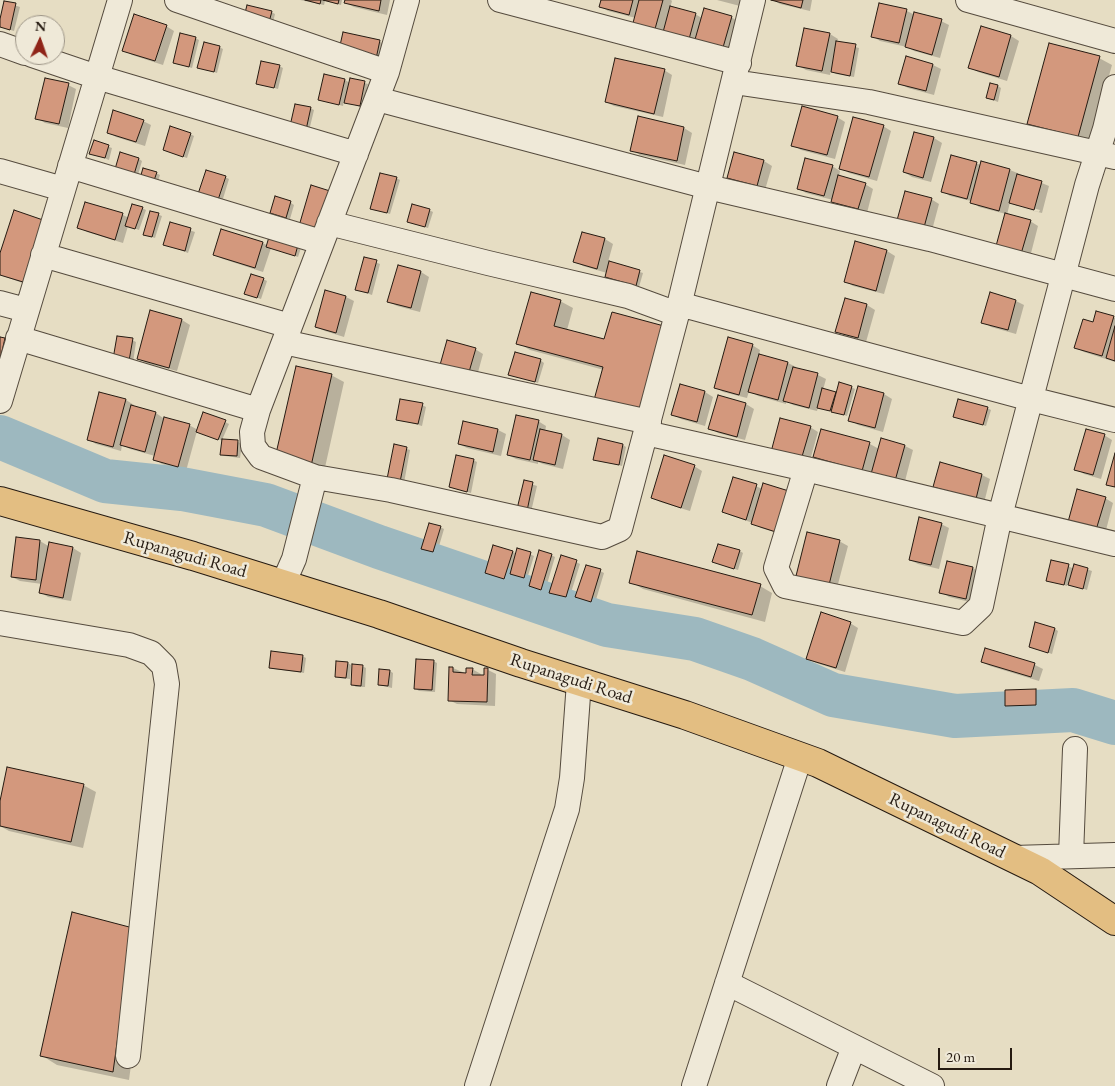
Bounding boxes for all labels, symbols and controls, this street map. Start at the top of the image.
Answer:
north arrow [15,15,65,65]
text: N [35,17,47,35]
street label: Rupanagudi Road [121,527,249,583]
street label: Rupanagudi Road [507,649,635,709]
street label: Rupanagudi Road [885,788,1009,864]
scale bar [940,1038,1014,1070]
text: 20 m [946,1047,975,1066]

